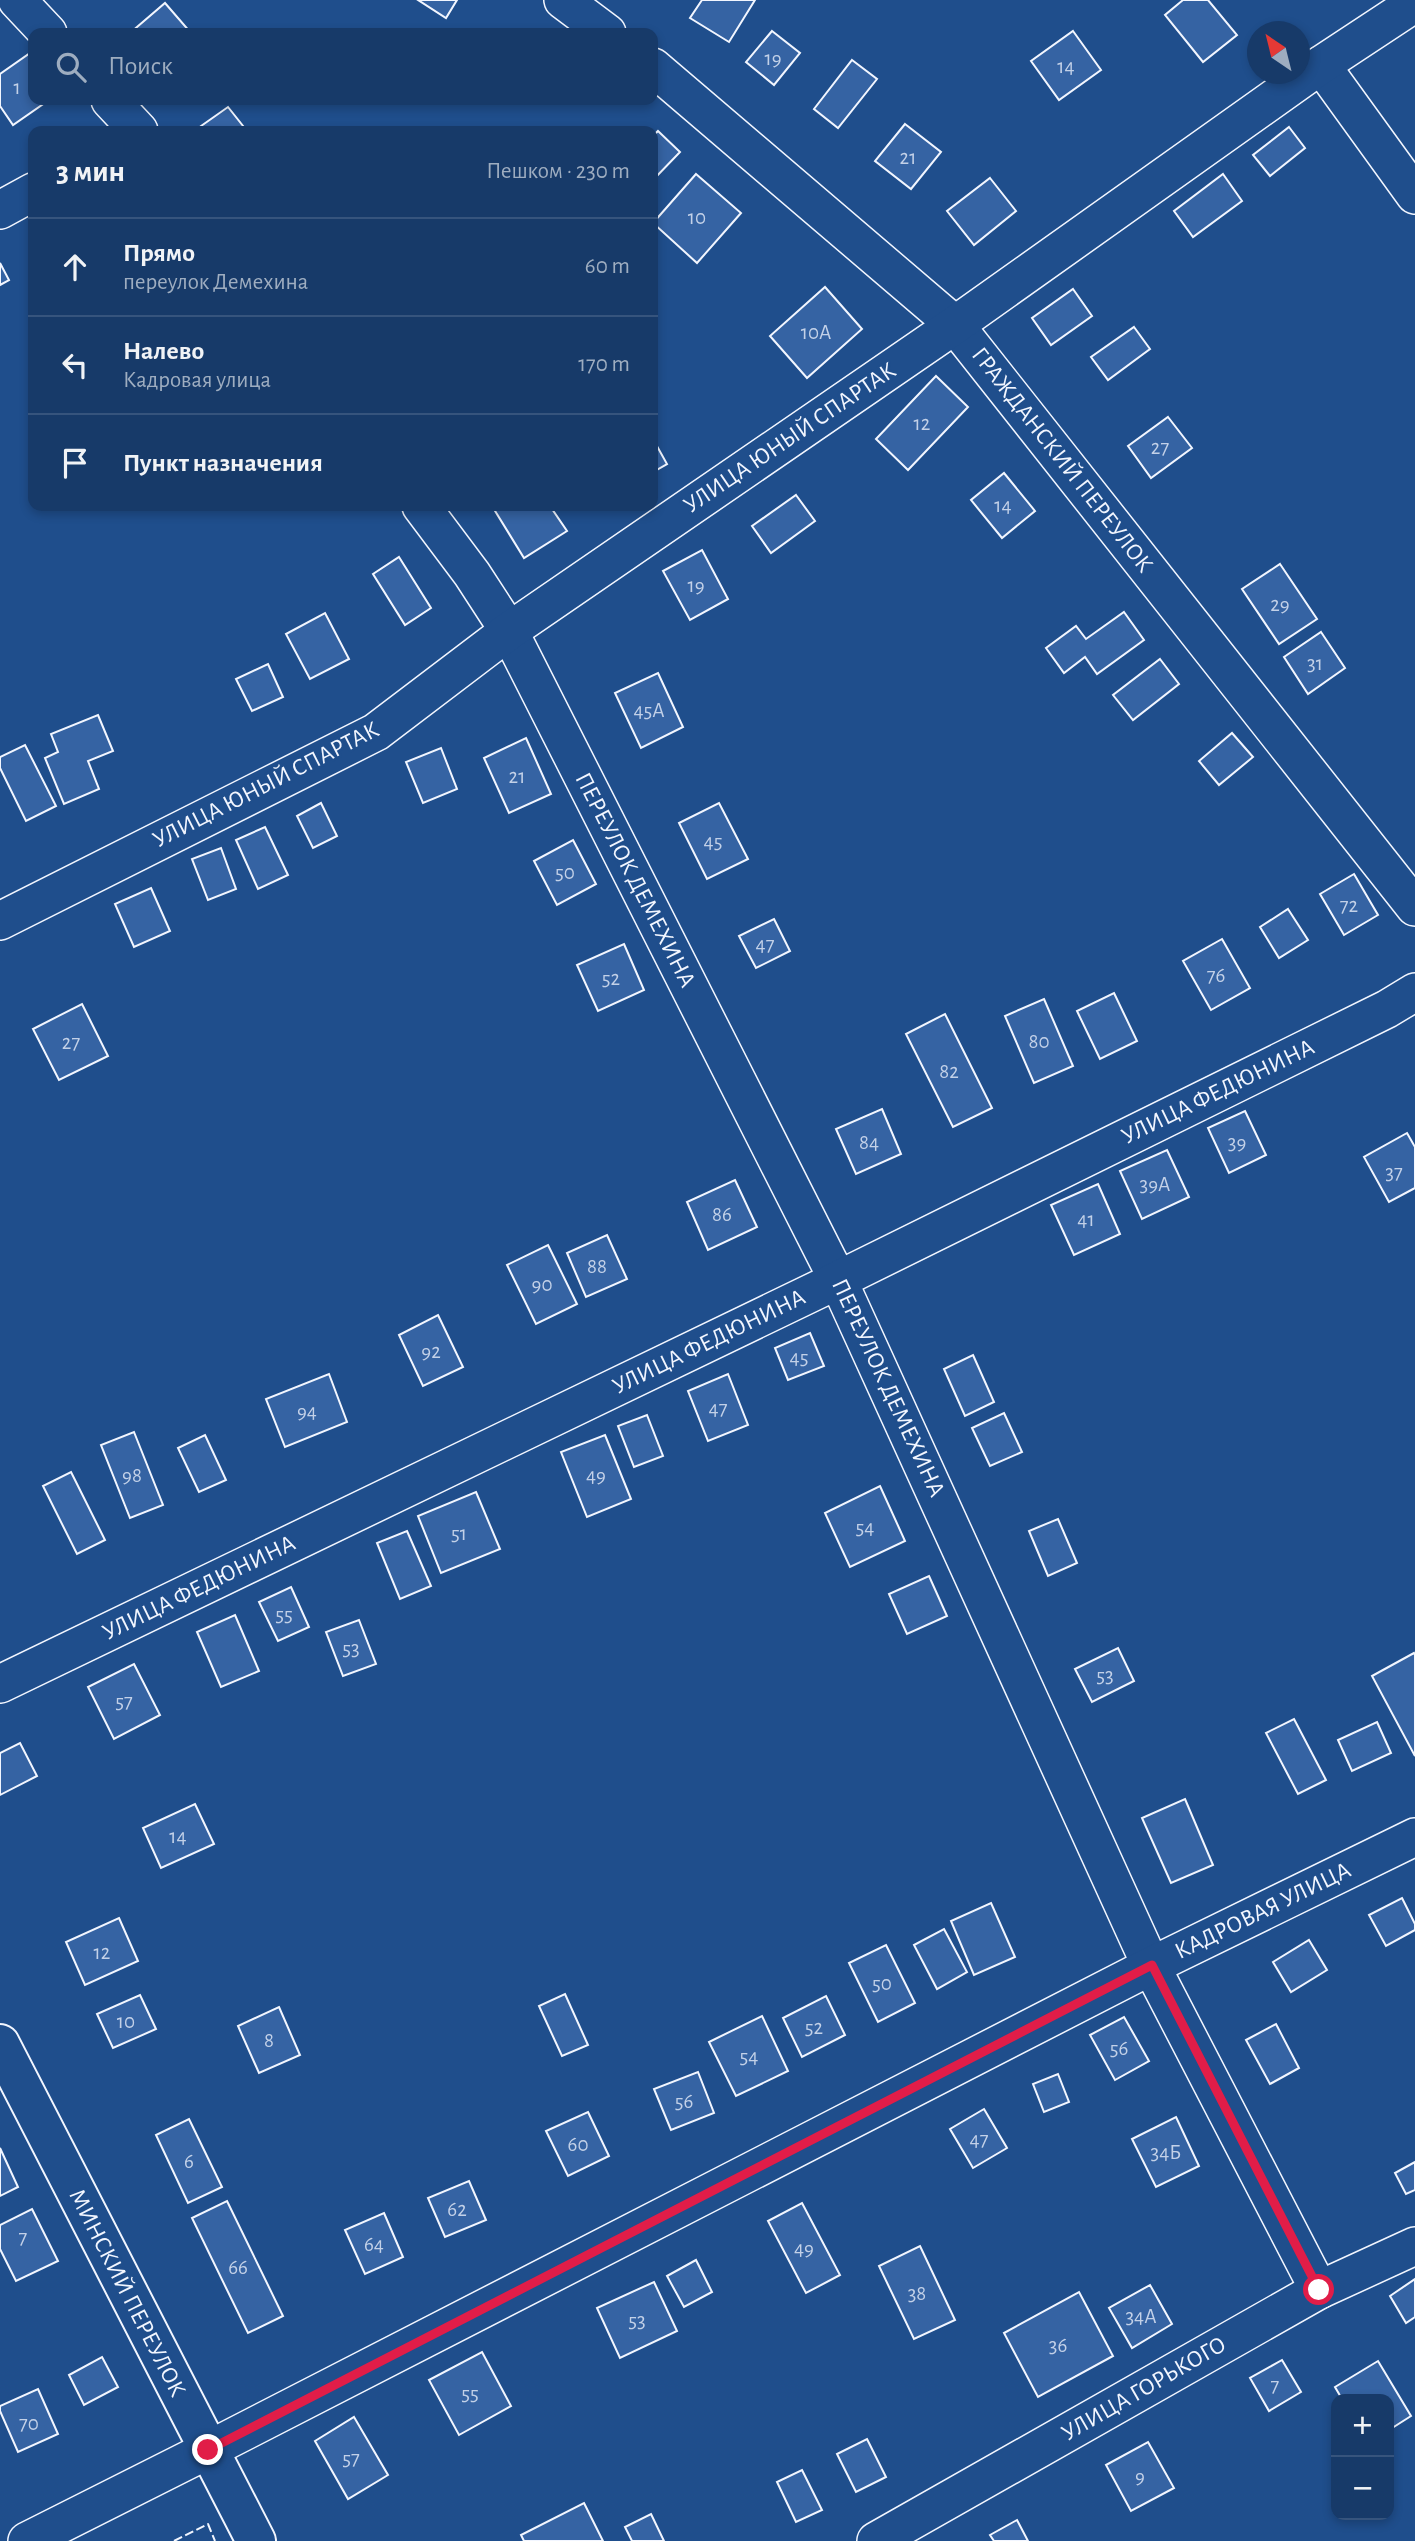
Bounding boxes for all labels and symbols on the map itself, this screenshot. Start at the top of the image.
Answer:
north arrow [1247,21,1310,84]
house number: 19 [764,48,782,69]
house number: 14 [1057,56,1075,77]
house number: 1 [13,77,21,98]
house number: 21 [900,147,916,168]
house number: 10 [688,207,706,228]
house number: 10А [801,322,831,343]
street label: ГРАЖДАНСКИЙ ПЕРЕУЛОК [967,343,1157,577]
street label: УЛИЦА ЮНЫЙ СПАРТАК [680,358,900,518]
house number: 12 [914,413,930,434]
house number: 27 [1151,437,1169,458]
house number: 14 [994,495,1012,516]
house number: 19 [687,575,705,596]
house number: 29 [1270,594,1290,615]
house number: 31 [1307,653,1323,674]
house number: 45А [633,700,665,721]
street label: УЛИЦА ЮНЫЙ СПАРТАК [149,718,383,852]
house number: 21 [509,766,525,787]
street label: ПЕРЕУЛОК ДЕМЕХИНА [570,769,700,991]
house number: 45 [704,831,722,852]
house number: 50 [555,862,575,883]
house number: 72 [1340,895,1358,916]
house number: 47 [756,934,775,955]
house number: 76 [1207,965,1225,986]
house number: 52 [602,968,620,989]
house number: 80 [1028,1031,1050,1052]
house number: 27 [62,1032,80,1053]
street label: УЛИЦА ФЕДЮНИНА [1118,1035,1318,1149]
house number: 82 [939,1061,959,1082]
house number: 84 [859,1132,879,1153]
house number: 39 [1228,1132,1246,1153]
house number: 37 [1385,1162,1403,1183]
house number: 39А [1140,1174,1170,1195]
house number: 86 [712,1204,732,1225]
house number: 41 [1077,1209,1095,1230]
house number: 88 [587,1256,607,1277]
house number: 90 [532,1274,552,1295]
street label: ПЕРЕУЛОК ДЕМЕХИНА [827,1275,949,1501]
street label: УЛИЦА ФЕДЮНИНА [609,1285,809,1399]
house number: 92 [421,1341,441,1362]
house number: 45 [790,1347,808,1368]
house number: 47 [709,1398,728,1419]
house number: 94 [297,1401,317,1422]
house number: 98 [122,1465,142,1486]
house number: 49 [586,1465,606,1486]
house number: 54 [856,1517,874,1538]
house number: 51 [451,1523,467,1544]
street label: УЛИЦА ФЕДЮНИНА [99,1531,299,1645]
house number: 55 [275,1604,293,1625]
house number: 53 [342,1638,360,1659]
house number: 53 [1096,1665,1114,1686]
house number: 57 [115,1691,133,1712]
house number: 14 [169,1826,187,1847]
street label: КАДРОВАЯ УЛИЦА [1171,1858,1355,1964]
house number: 12 [94,1942,110,1963]
house number: 50 [872,1973,892,1994]
house number: 10 [117,2011,135,2032]
house number: 52 [805,2017,823,2038]
house number: 8 [264,2030,274,2051]
house number: 56 [1110,2038,1128,2059]
house number: 54 [740,2046,758,2067]
house number: 56 [675,2091,693,2112]
house number: 47 [970,2129,989,2150]
house number: 60 [568,2134,588,2155]
house number: 34Б [1151,2142,1181,2163]
house number: 6 [184,2151,194,2172]
street label: МИНСКИЙ ПЕРЕУЛОК [64,2185,190,2401]
house number: 62 [447,2199,467,2220]
house number: 7 [19,2227,28,2248]
house number: 64 [364,2234,384,2255]
house number: 49 [794,2238,814,2259]
house number: 66 [228,2257,248,2278]
route start [1303,2274,1334,2305]
house number: 38 [908,2283,926,2304]
house number: 34А [1125,2306,1157,2327]
house number: 53 [628,2310,646,2331]
street label: УЛИЦА ГОРЬКОГО [1058,2332,1230,2446]
house number: 36 [1049,2335,1067,2356]
house number: 7 [1271,2375,1280,2396]
house number: 55 [461,2383,479,2404]
house number: 70 [19,2413,39,2434]
route end [192,2434,223,2465]
house number: 57 [342,2448,360,2469]
house number: 9 [1135,2466,1145,2487]

